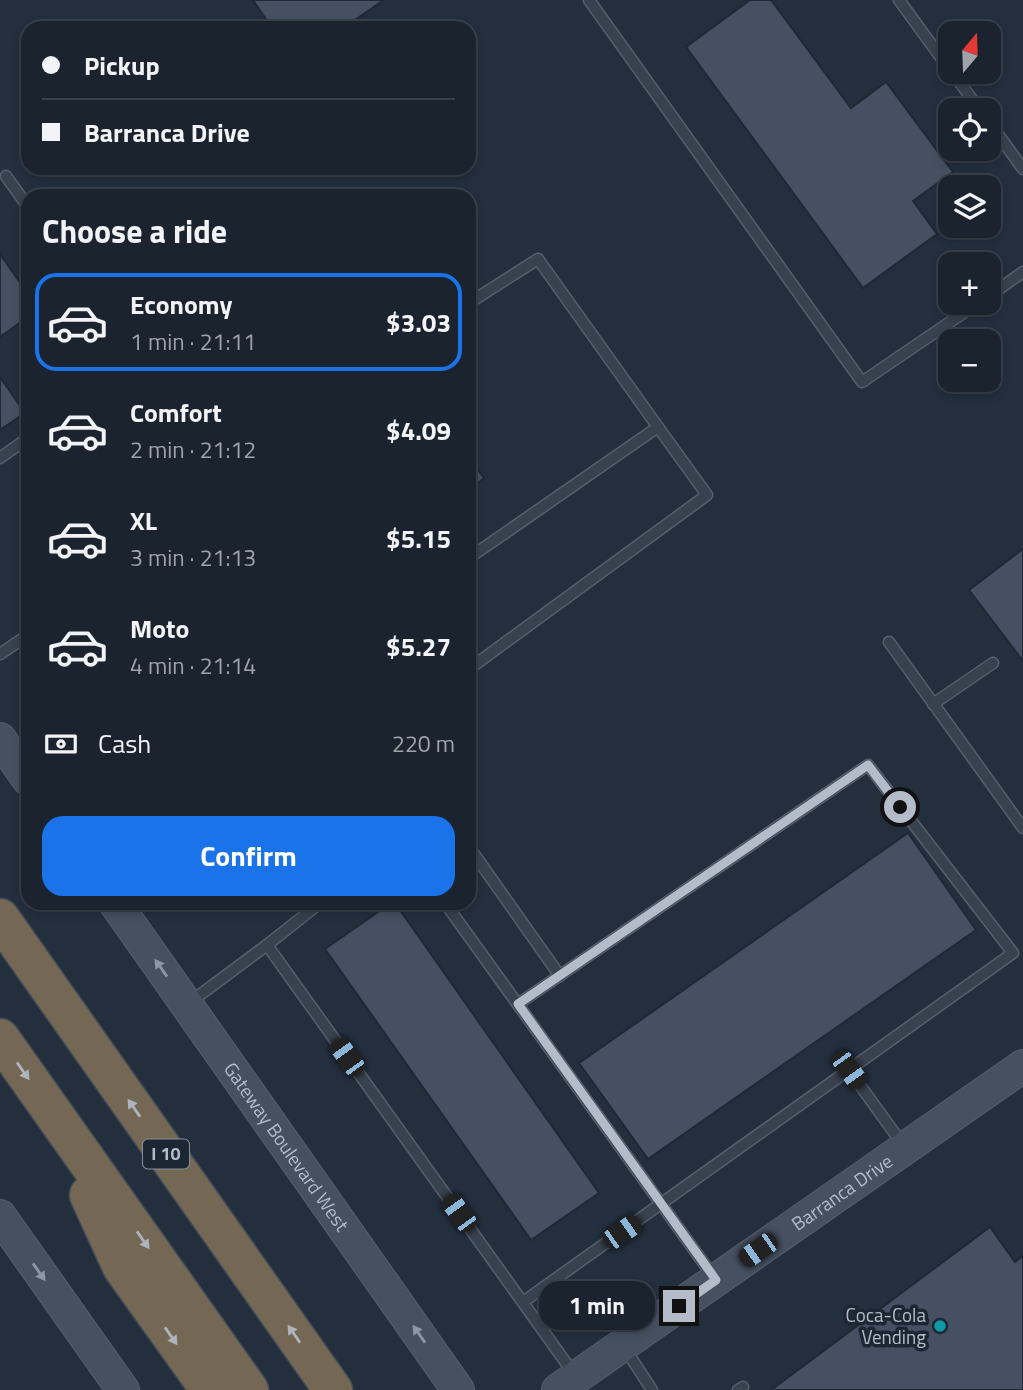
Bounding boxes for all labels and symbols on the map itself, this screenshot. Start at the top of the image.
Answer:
north arrow [938,21,1001,84]
route start [884,791,916,823]
one-way arrow [154,959,168,977]
car [327,1034,368,1080]
car [829,1047,870,1093]
street label: Gateway Boulevard West [217,1056,357,1237]
one-way arrow [16,1062,30,1080]
one-way arrow [127,1099,141,1117]
road number: I 10 [143,1140,189,1168]
street label: Barranca Drive [785,1146,898,1237]
car [439,1190,480,1236]
car [599,1211,646,1253]
car [735,1229,782,1271]
one-way arrow [135,1231,149,1249]
one-way arrow [32,1263,46,1281]
callout: 1 min [539,1282,654,1330]
route end [663,1290,695,1322]
place label: Coca-Cola Vending [846,1300,926,1351]
marker: Coca-Cola Vending [932,1318,948,1334]
one-way arrow [287,1325,301,1343]
one-way arrow [412,1325,426,1343]
one-way arrow [164,1327,178,1345]

